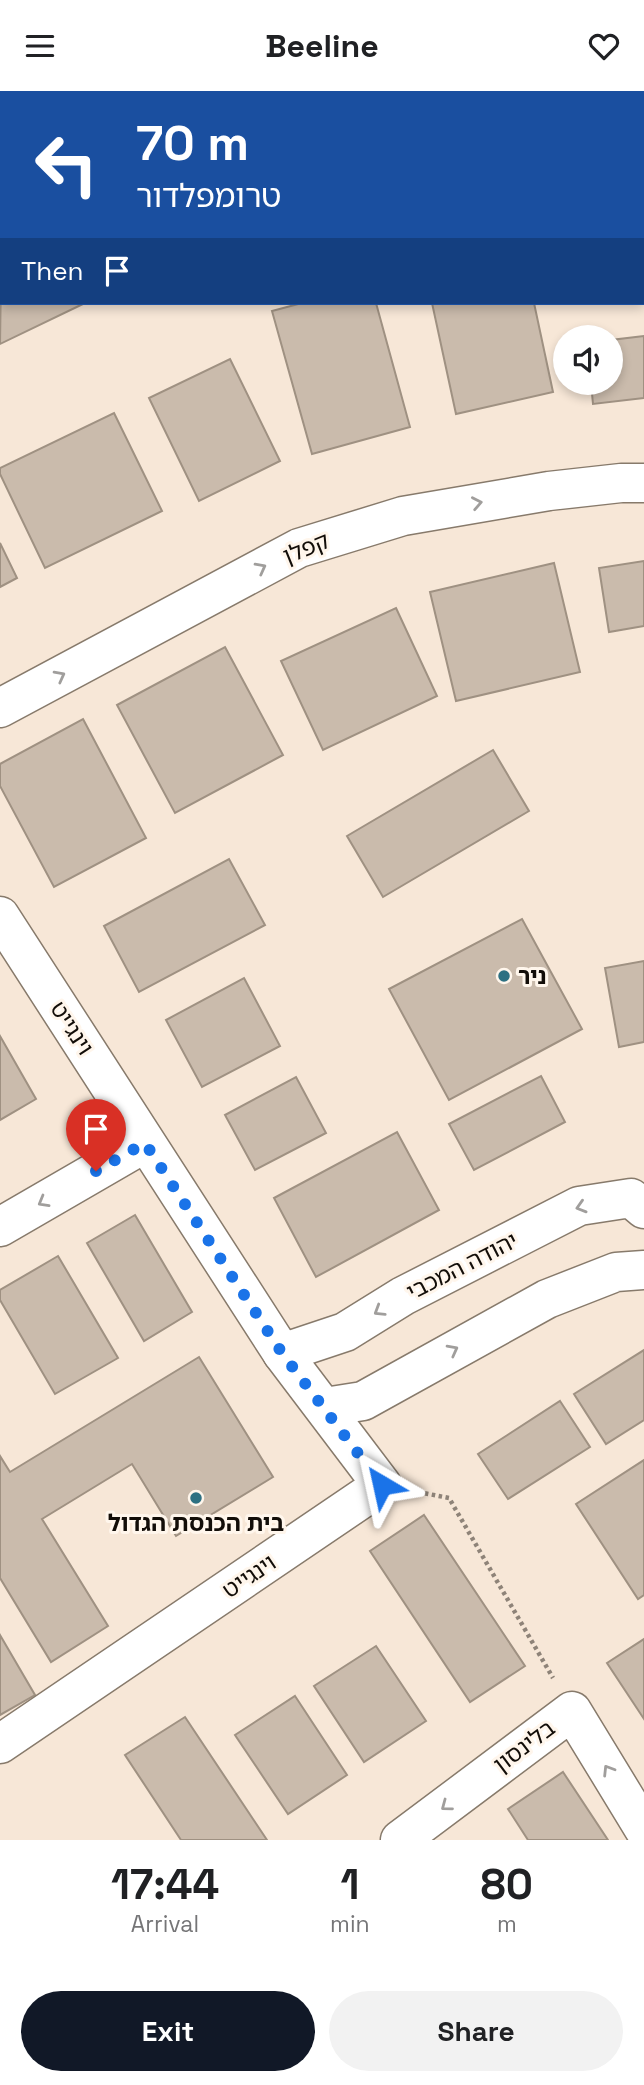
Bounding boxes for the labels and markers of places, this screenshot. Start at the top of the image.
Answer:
place label: ניר [518,961,547,991]
marker: ניר [496,968,512,984]
pin [66,1099,126,1171]
marker: בית הכנסת הגדול [188,1490,204,1506]
place label: בית הכנסת הגדול [108,1508,284,1538]

